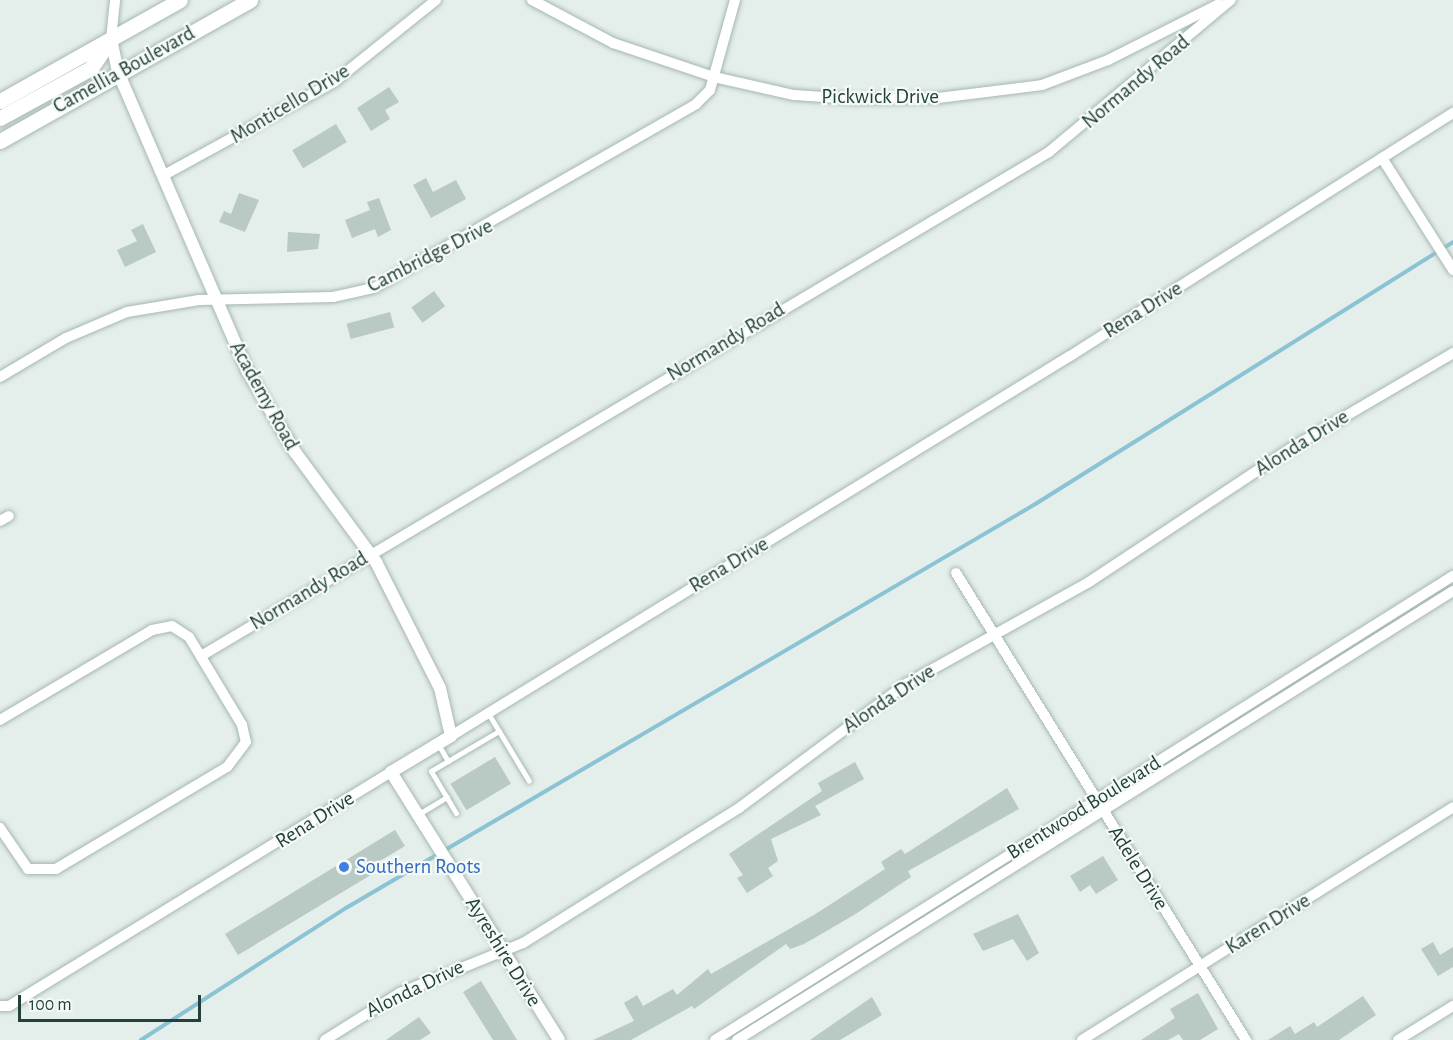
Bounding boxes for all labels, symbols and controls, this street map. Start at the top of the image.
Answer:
street label: Camellia Boulevard [49,21,199,119]
street label: Normandy Road [1077,30,1195,134]
street label: Monticello Drive [226,59,354,149]
street label: Pickwick Drive [821,84,939,110]
street label: Cambridge Drive [363,214,497,298]
street label: Rena Drive [1099,276,1187,344]
street label: Normandy Road [663,297,789,387]
street label: Academy Road [224,337,304,455]
street label: Alonda Drive [1250,404,1354,482]
street label: Rena Drive [685,531,773,599]
street label: Normandy Road [246,546,372,636]
street label: Alonda Drive [838,659,940,739]
street label: Brentwood Boulevard [1002,751,1166,865]
street label: Rena Drive [271,786,359,854]
street label: Adele Drive [1102,821,1174,915]
place label: Southern Roots [356,854,481,880]
marker: Southern Roots [337,860,351,874]
street label: Karen Drive [1221,888,1315,960]
street label: Ayreshire Drive [459,893,547,1011]
street label: Alonda Drive [362,954,468,1024]
scale bar [21,983,204,1021]
text: 100 m [29,996,72,1014]

